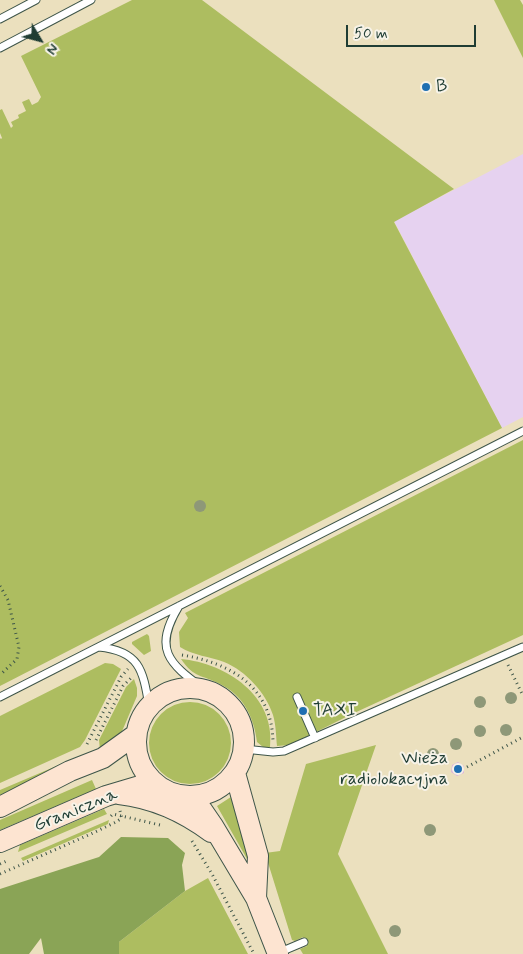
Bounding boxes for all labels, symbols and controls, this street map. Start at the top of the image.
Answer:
north arrow [15,15,65,65]
scale bar [348,15,478,47]
text: 50 m [354,24,388,44]
text: N [42,40,62,58]
place label: B [436,76,447,98]
marker: B [420,81,432,93]
place label: TAXI [313,700,357,722]
marker: TAXI [297,705,309,717]
place label: Wieża radiolokacyjna [340,748,448,791]
marker: Wieża radiolokacyjna [452,763,464,775]
street label: Graniczna [31,784,121,838]

